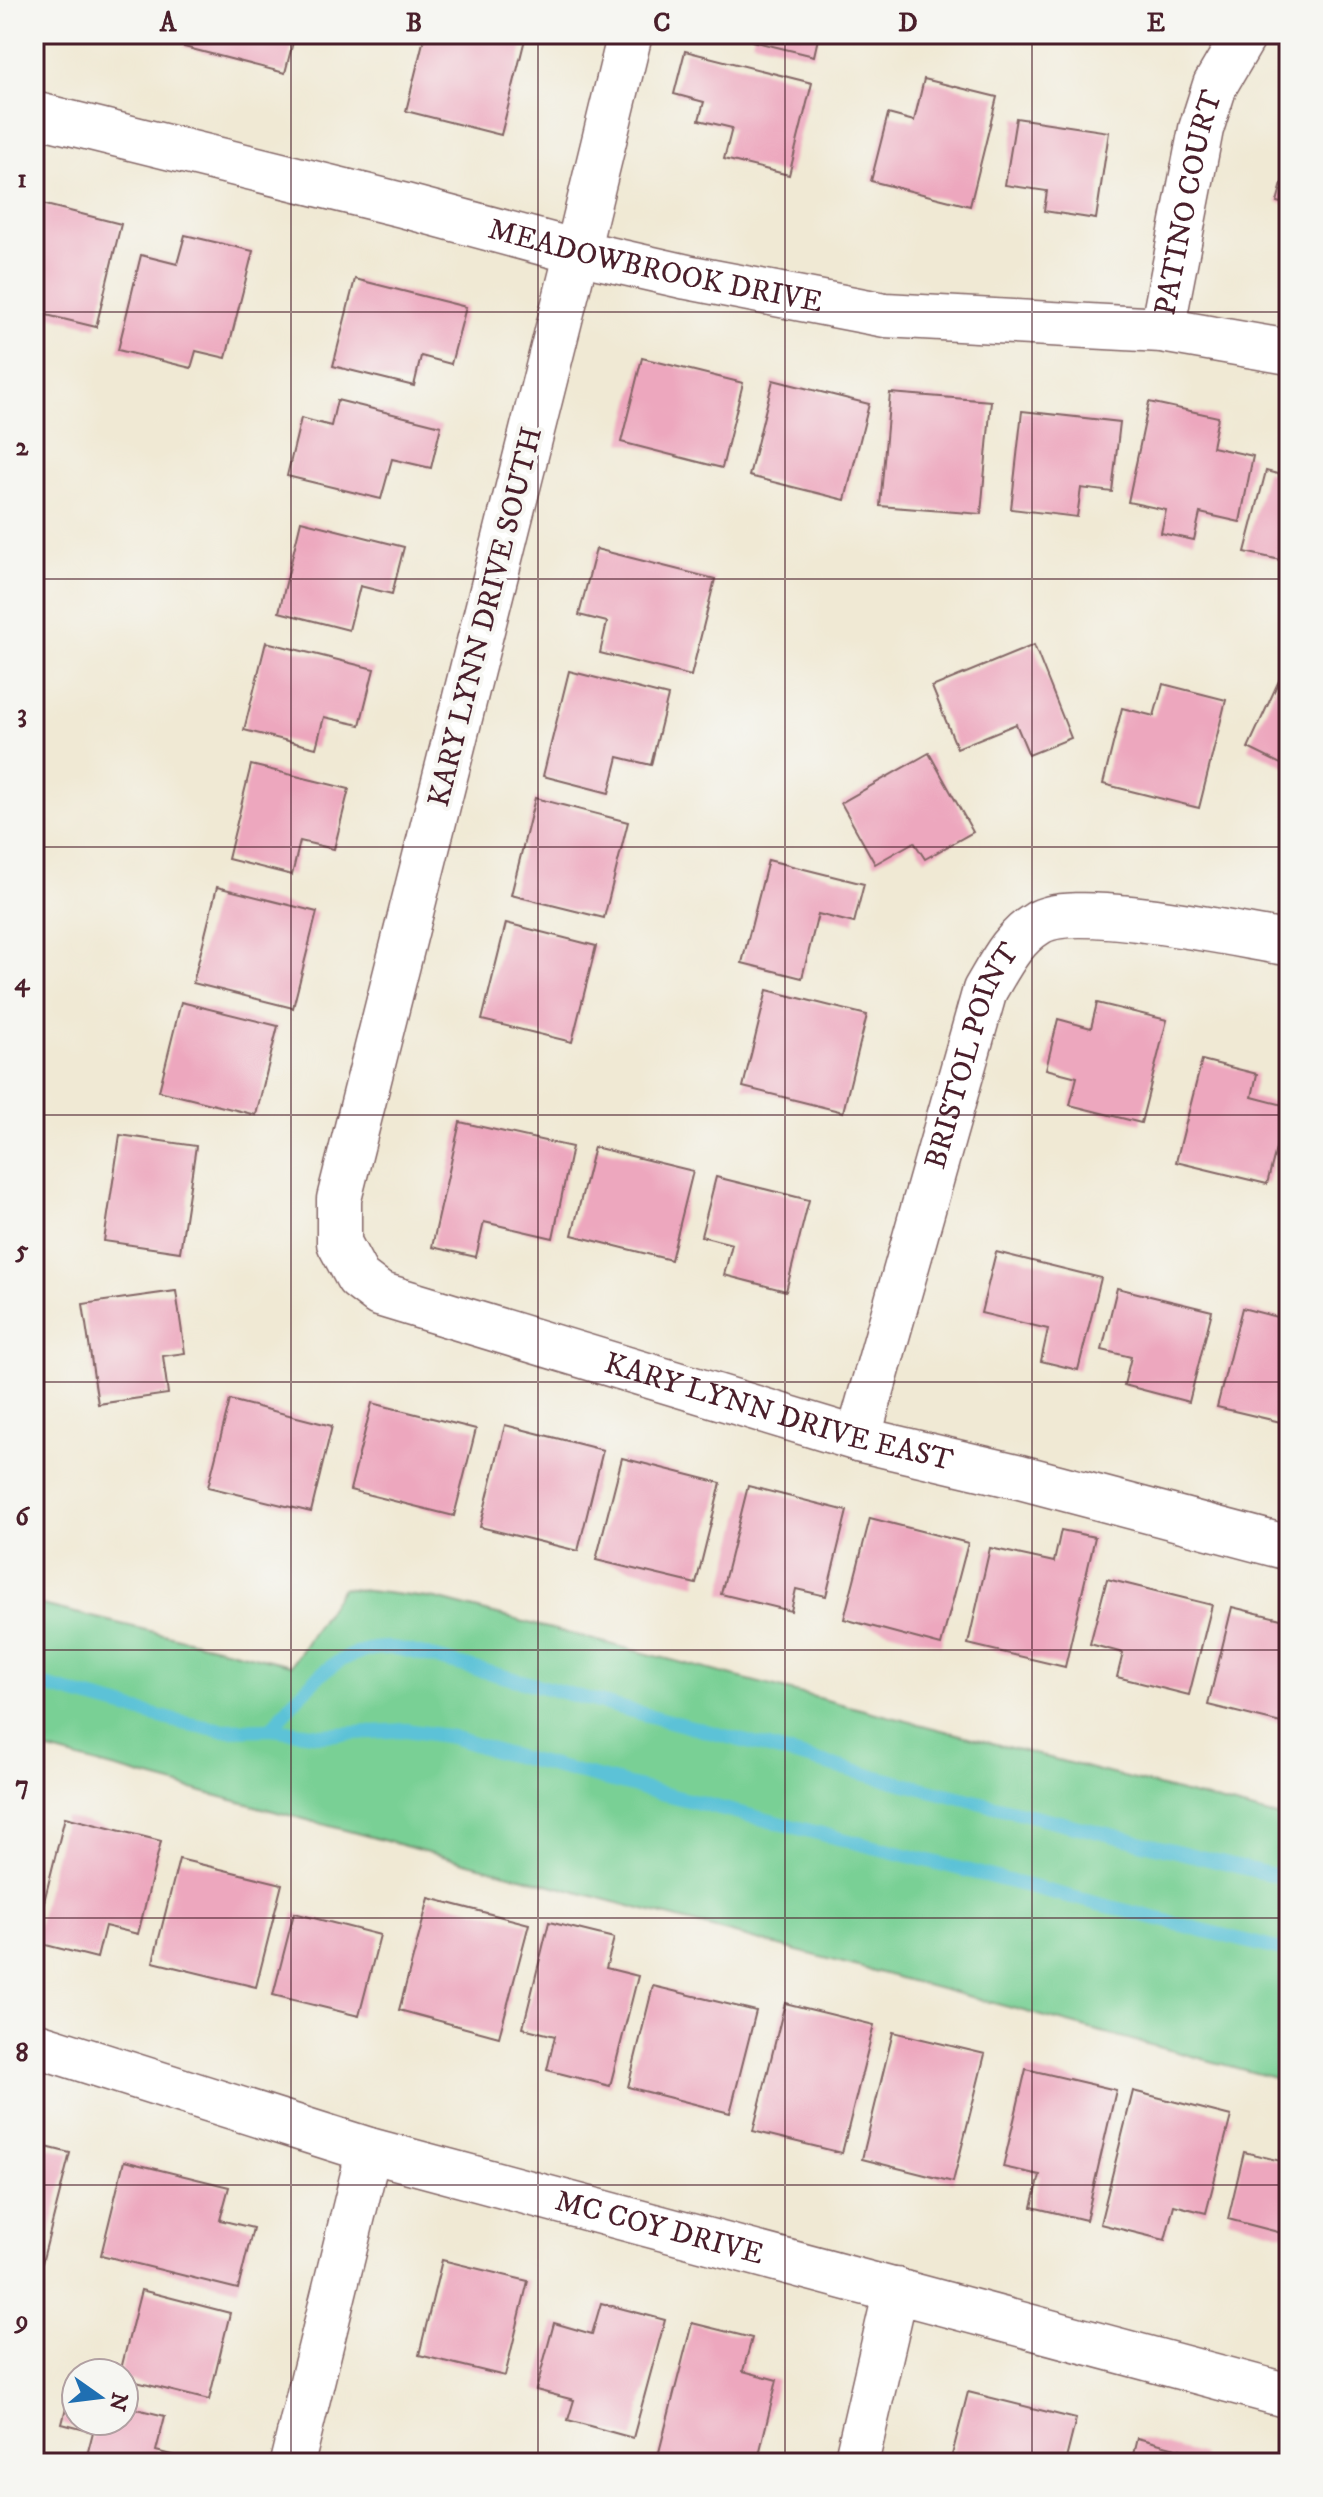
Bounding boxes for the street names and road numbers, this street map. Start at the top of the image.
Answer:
street label: PATINO COURT [1147,85,1231,318]
street label: MEADOWBROOK DRIVE [484,211,826,321]
street label: KARY LYNN DRIVE SOUTH [421,423,551,811]
street label: BRISTOL POINT [917,935,1028,1173]
street label: KARY LYNN DRIVE EAST [600,1345,957,1479]
street label: MC COY DRIVE [551,2182,768,2273]

